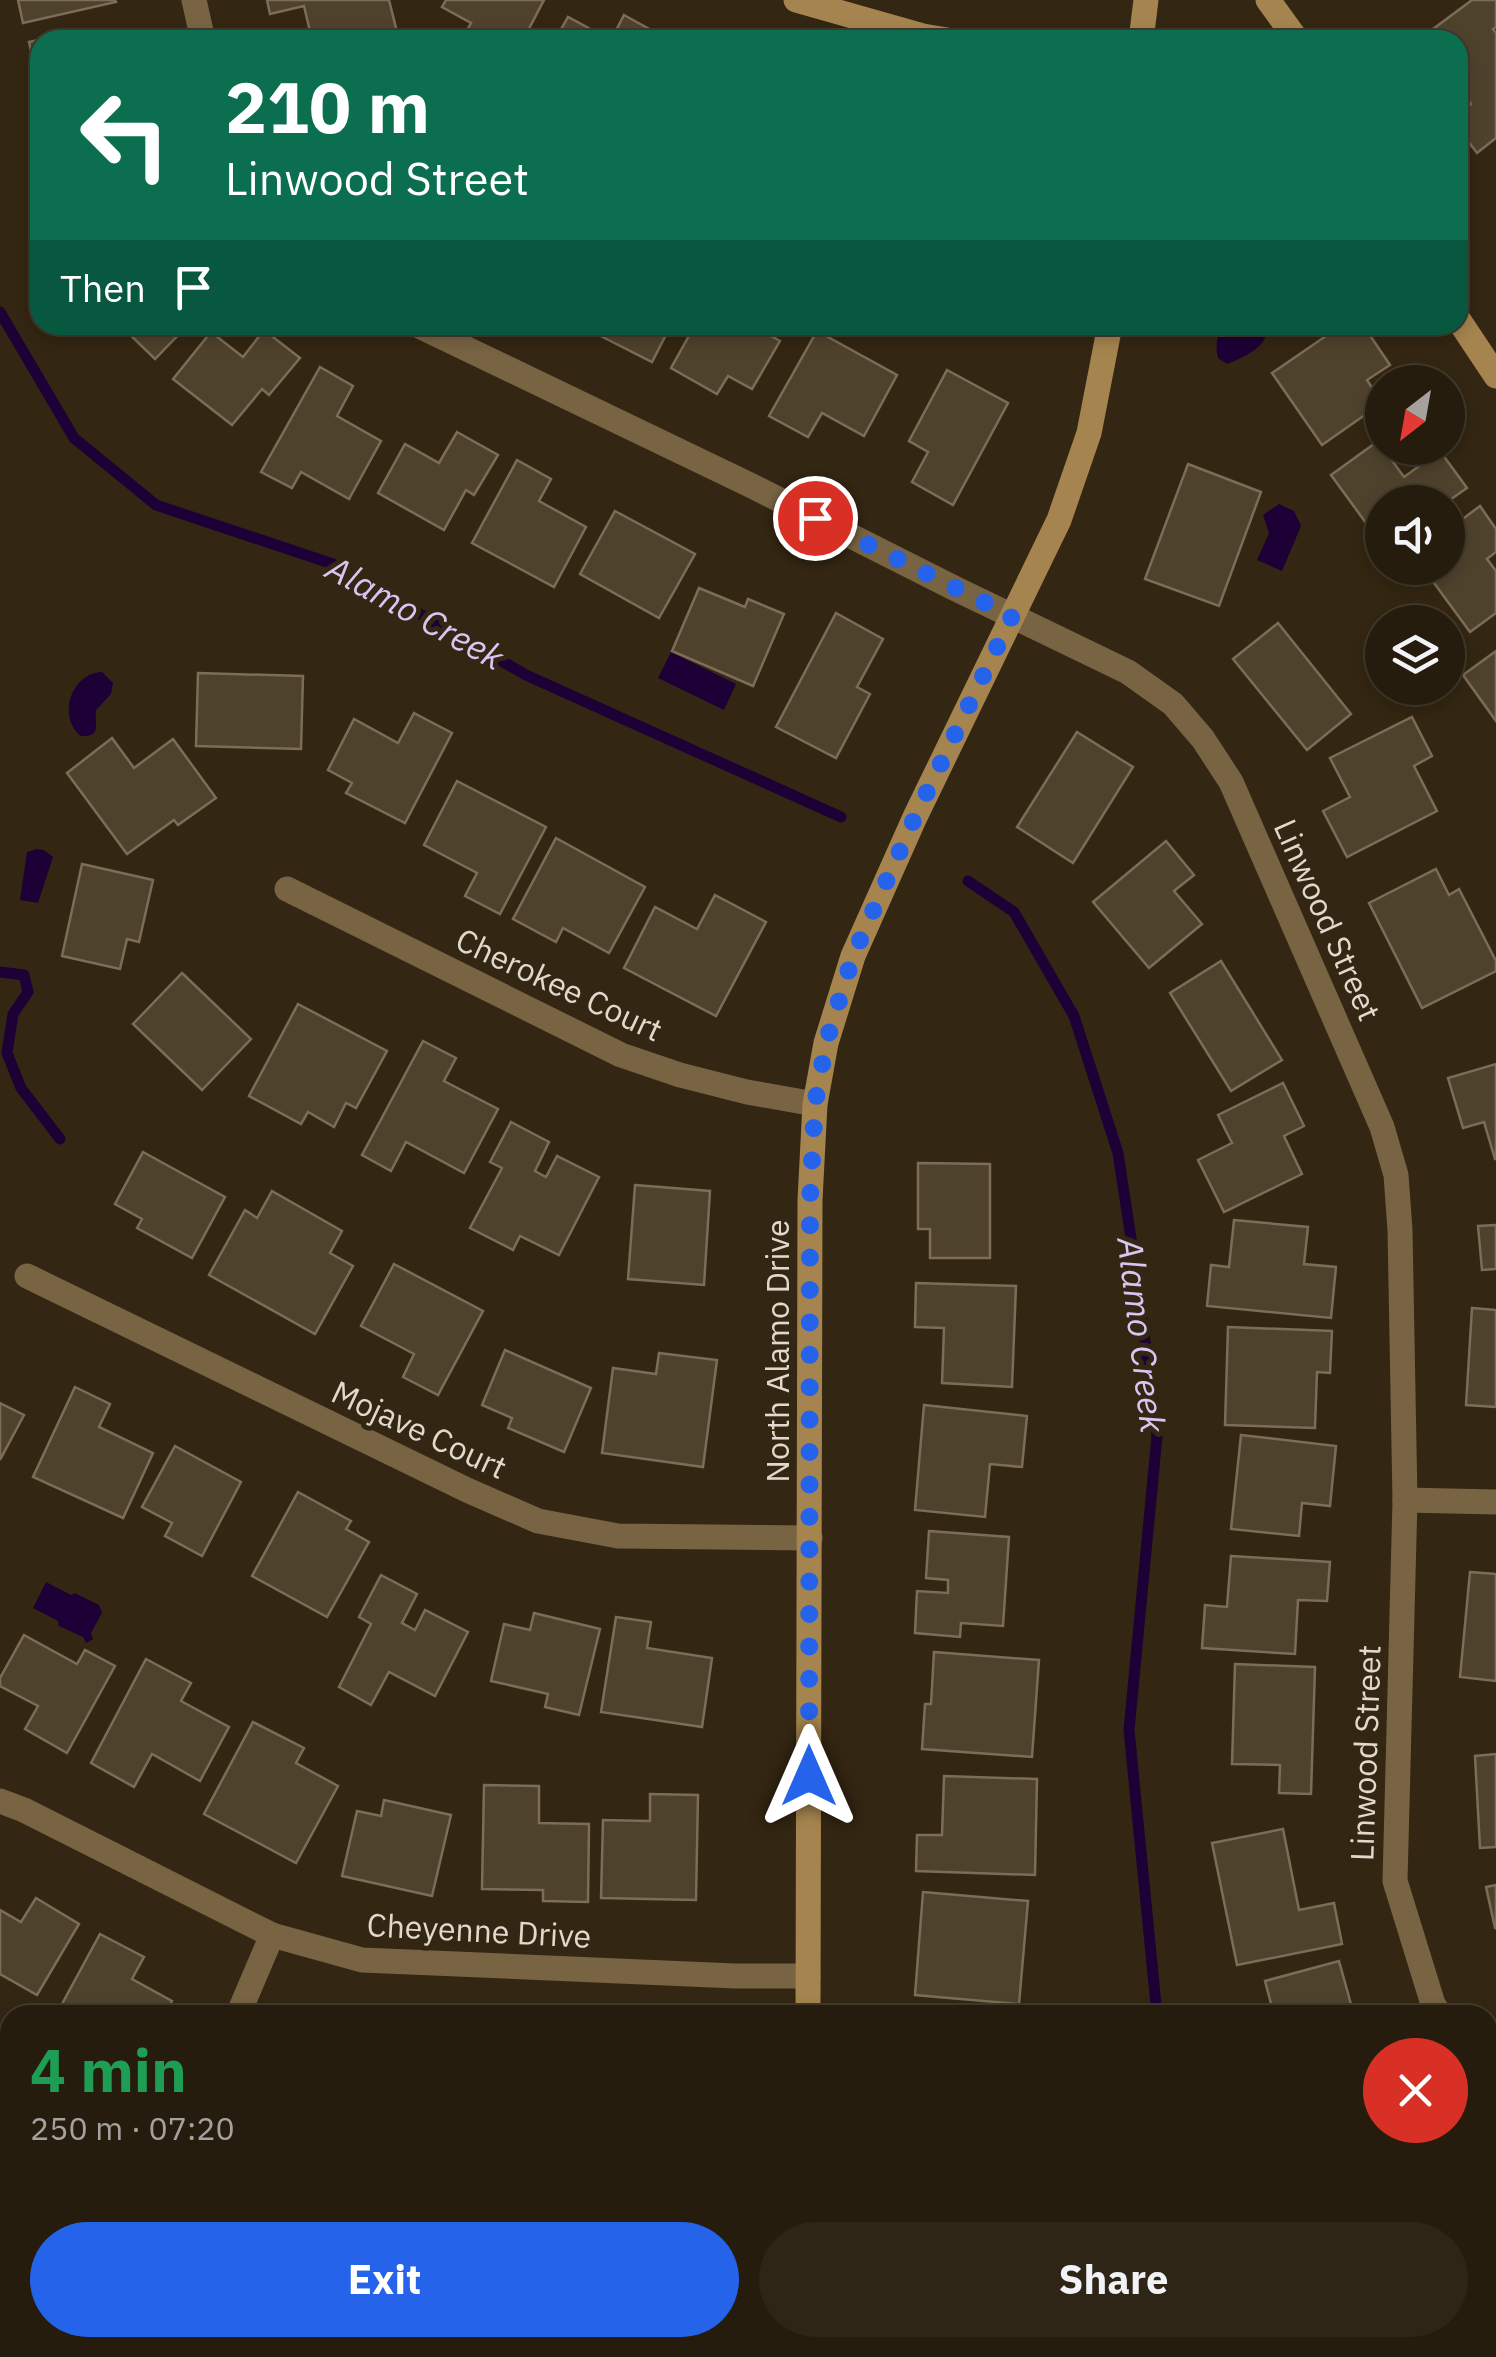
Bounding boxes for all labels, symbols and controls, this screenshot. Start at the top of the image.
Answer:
text: 210 m [225,61,430,152]
icon: left [60,70,190,200]
text: Linwood Street [225,149,529,207]
icon: arrive [166,260,221,315]
text: Then [60,263,146,312]
north arrow [1365,365,1465,465]
map controls [1365,365,1465,705]
pin [773,476,858,561]
button: sound [1365,485,1465,585]
icon: arrive [788,491,843,546]
water label: Alamo Creek [318,544,513,680]
button: layers [1365,605,1465,705]
street label: Linwood Street [1265,812,1391,1027]
street label: Cherokee Court [449,918,669,1050]
street label: North Alamo Drive [756,1219,798,1483]
water label: Alamo Creek [1107,1234,1177,1436]
street label: Mojave Court [325,1370,514,1488]
street label: Linwood Street [1340,1644,1390,1862]
position arrow [757,1724,861,1828]
street label: Cheyenne Drive [366,1903,592,1957]
text: 4 min [30,2030,187,2109]
button: close [1363,2038,1468,2143]
text: 250 m · 07:20 [30,2107,235,2149]
button: Exit [30,2222,739,2337]
button: Share [759,2222,1468,2337]

